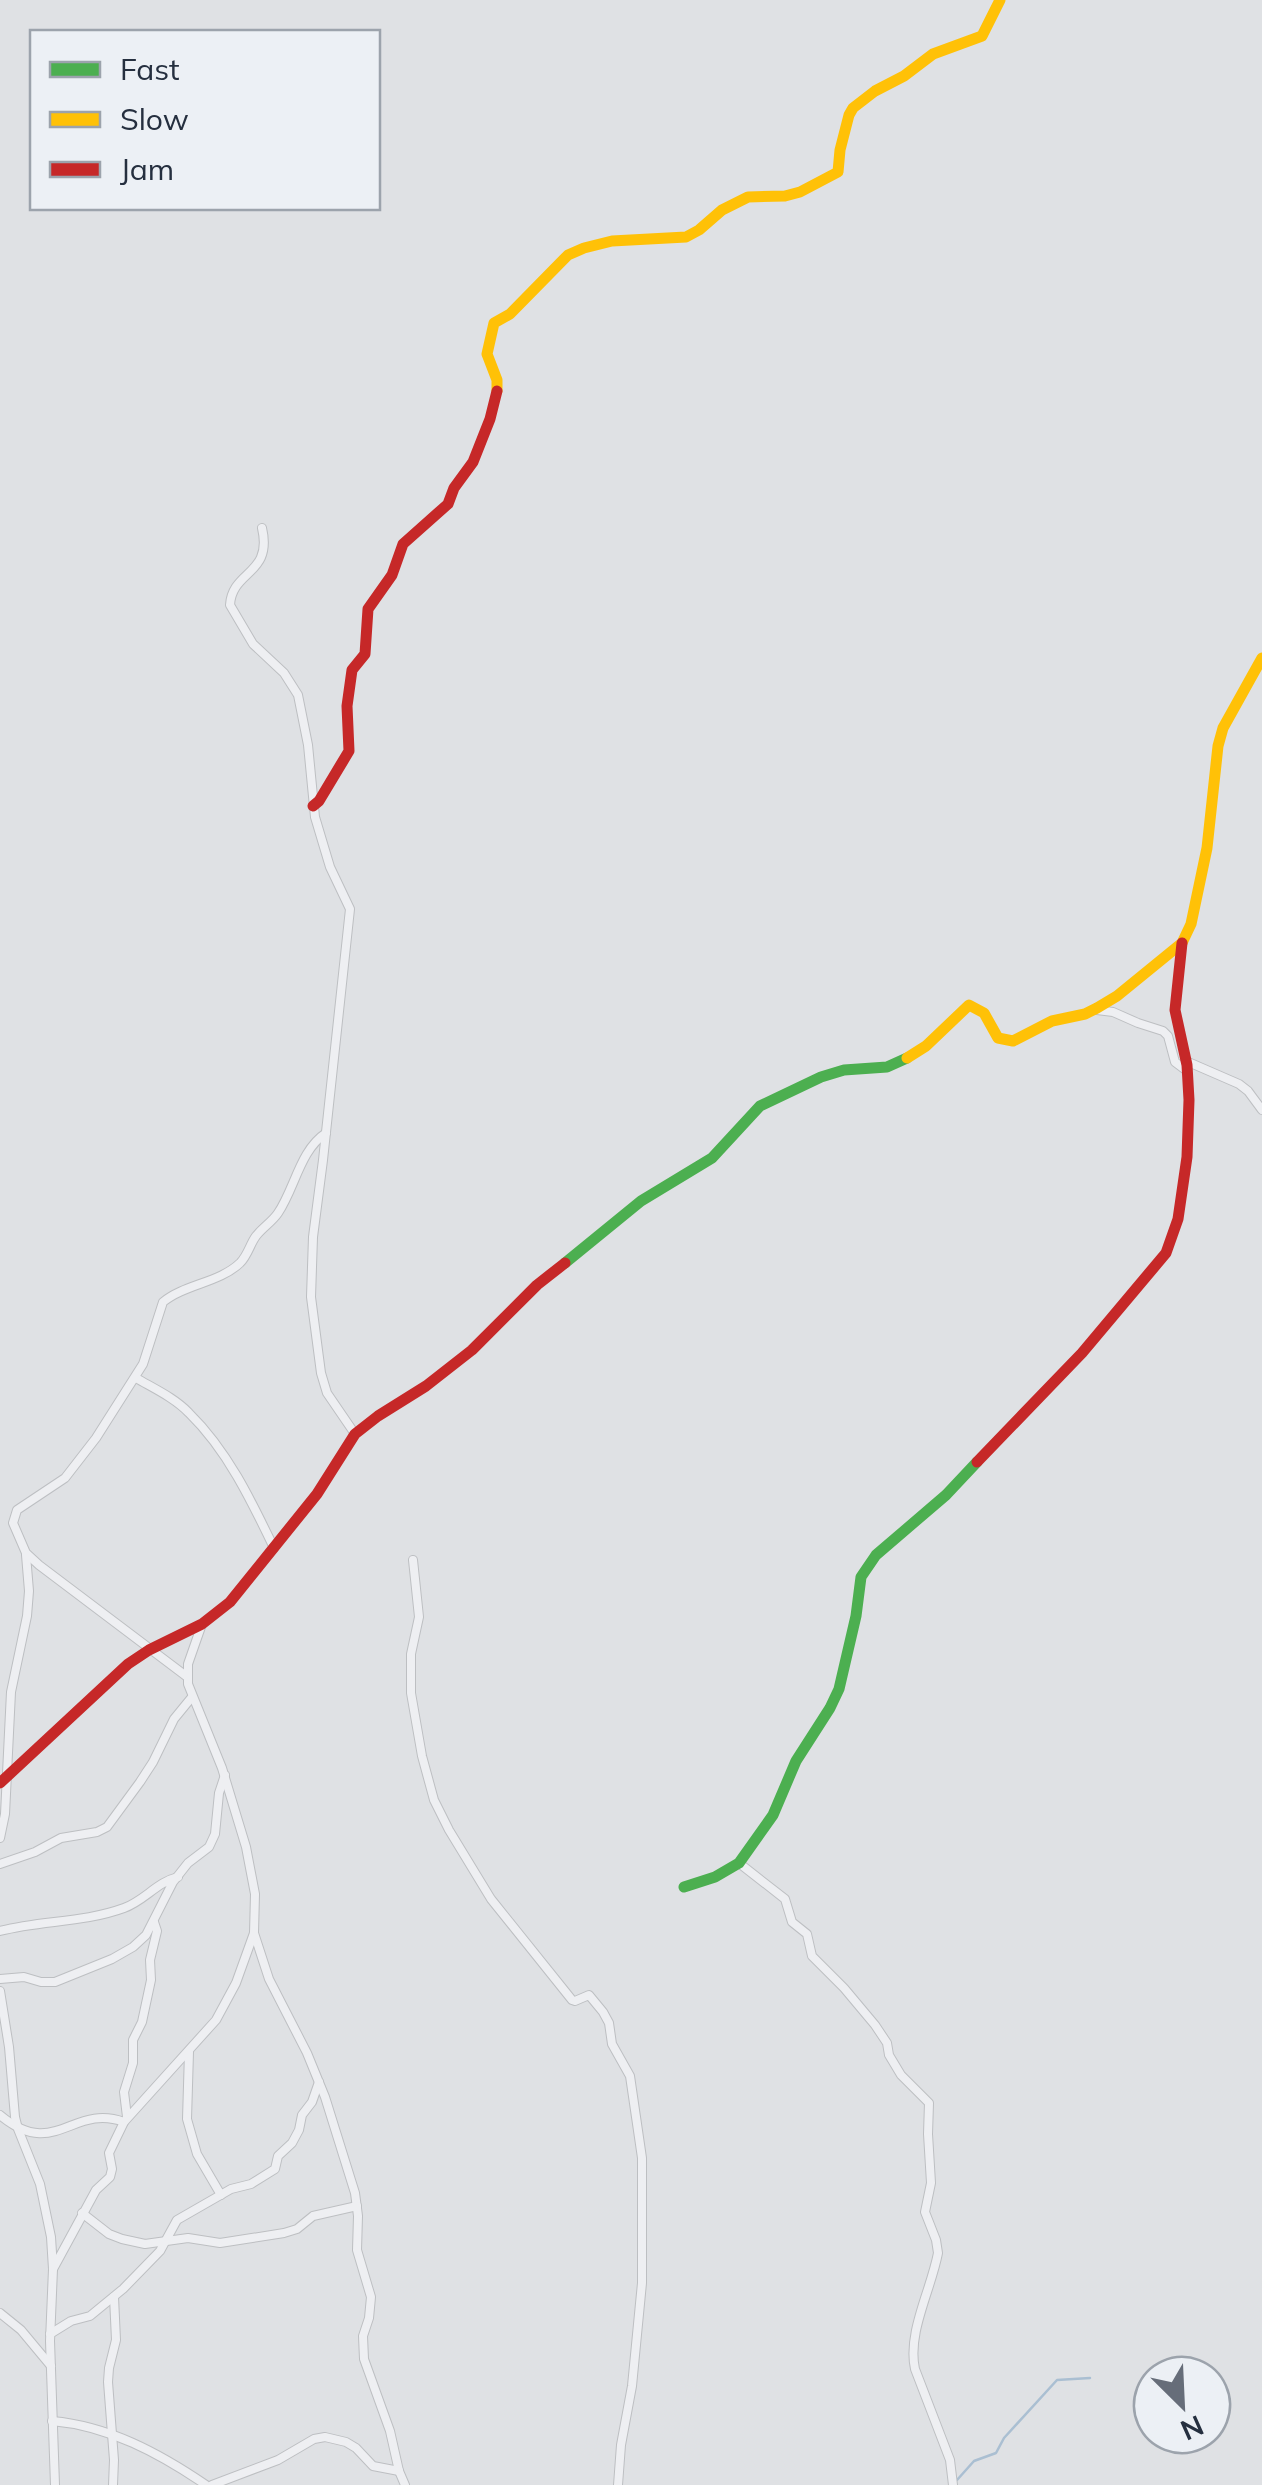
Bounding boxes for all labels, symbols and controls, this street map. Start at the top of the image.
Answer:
legend [30,30,380,210]
text: Fast [120,50,180,88]
text: Slow [120,100,189,138]
text: Jam [120,150,174,188]
north arrow [1132,2355,1232,2455]
text: N [1176,2408,1209,2449]

